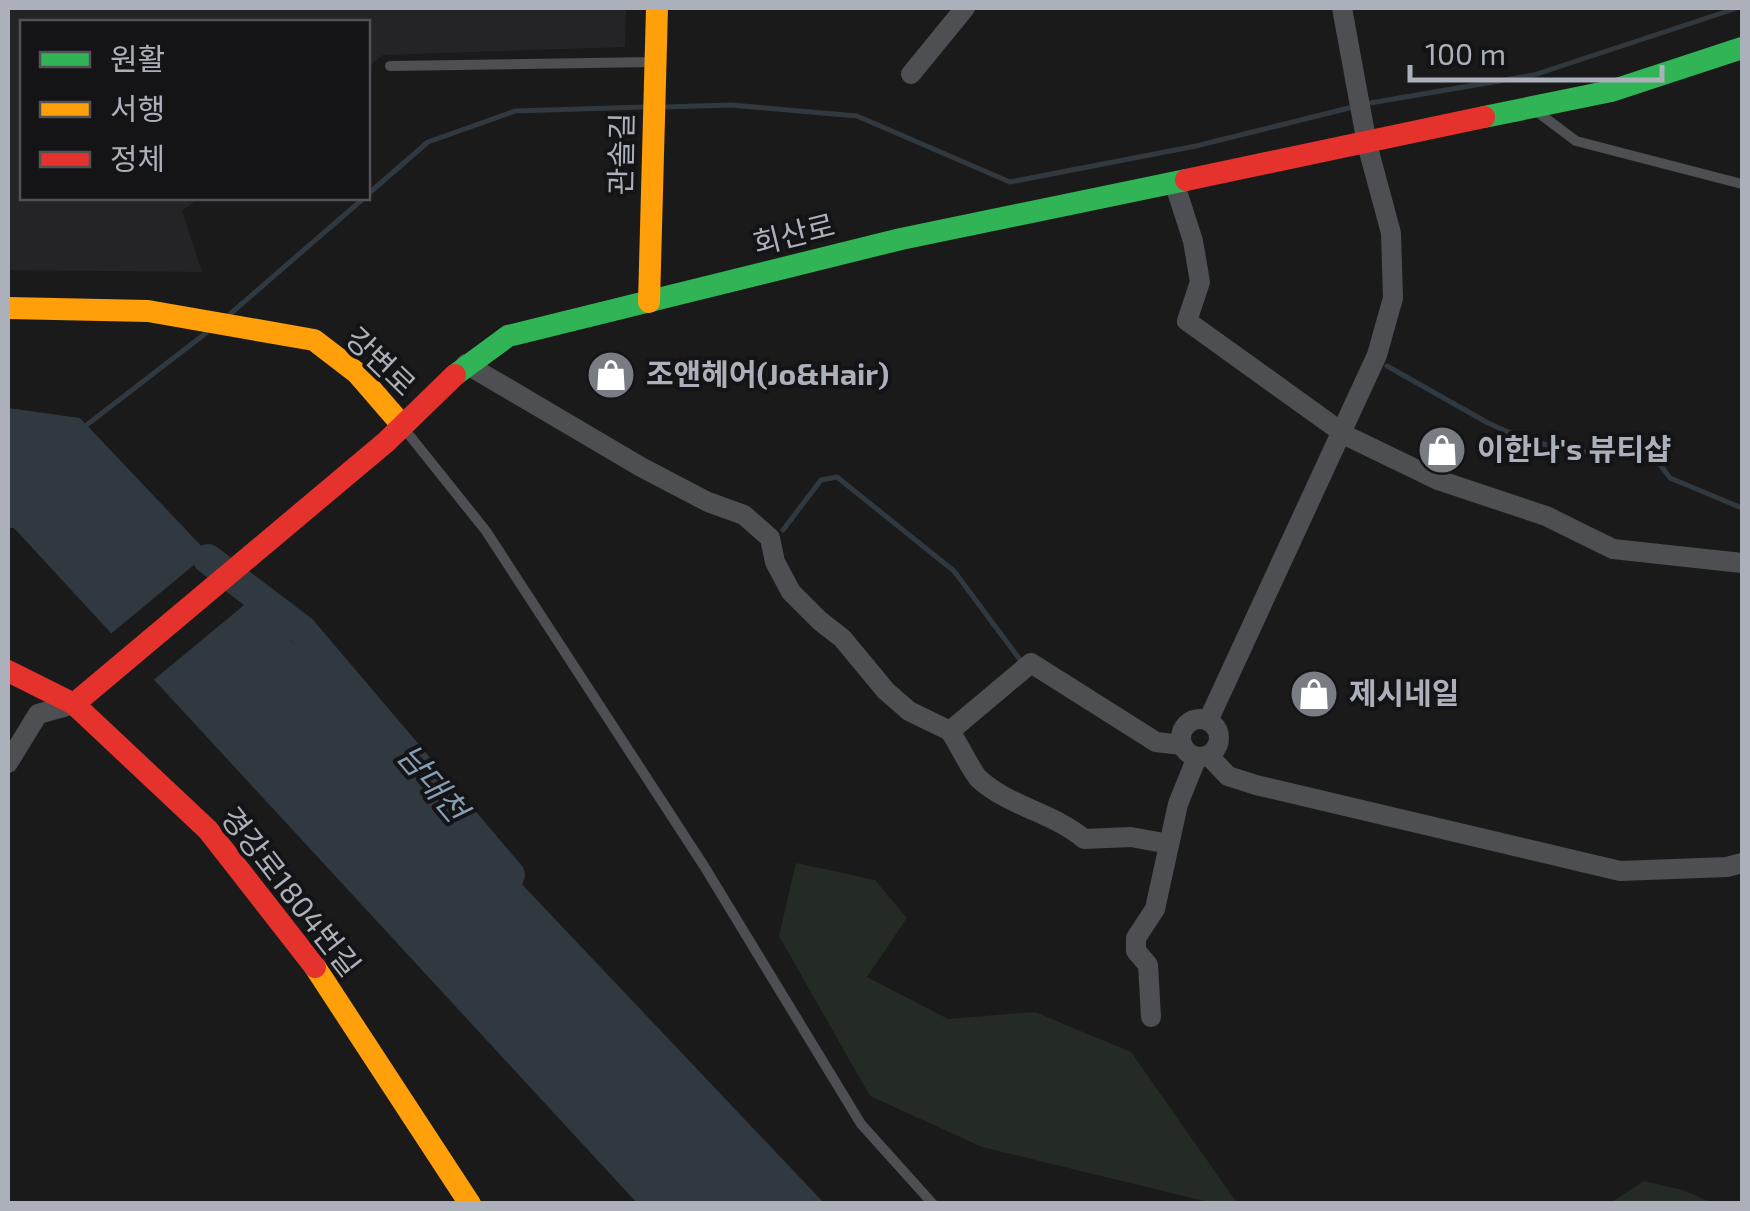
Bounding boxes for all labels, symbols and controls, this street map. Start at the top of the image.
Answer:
legend [20,20,370,200]
scale bar [1410,20,1662,82]
text: 100 m [1425,35,1506,71]
text: 원활 [110,40,165,76]
text: 서행 [110,90,165,126]
street label: 관솔길 [601,112,639,196]
text: 정체 [110,140,165,176]
street label: 회산로 [749,206,838,261]
street label: 강변로 [339,319,424,402]
shop icon: 조앤헤어(Jo&Hair) [585,349,637,401]
place label: 조앤헤어(Jo&Hair) [646,355,889,391]
shop icon: 이한나's 뷰티샵 [1416,424,1468,476]
place label: 이한나's 뷰티샵 [1477,430,1671,466]
shop icon: 제시네일 [1288,668,1340,720]
place label: 제시네일 [1349,674,1459,710]
water label: 남대천 [391,736,479,830]
street label: 경강로1804번길 [214,799,369,983]

